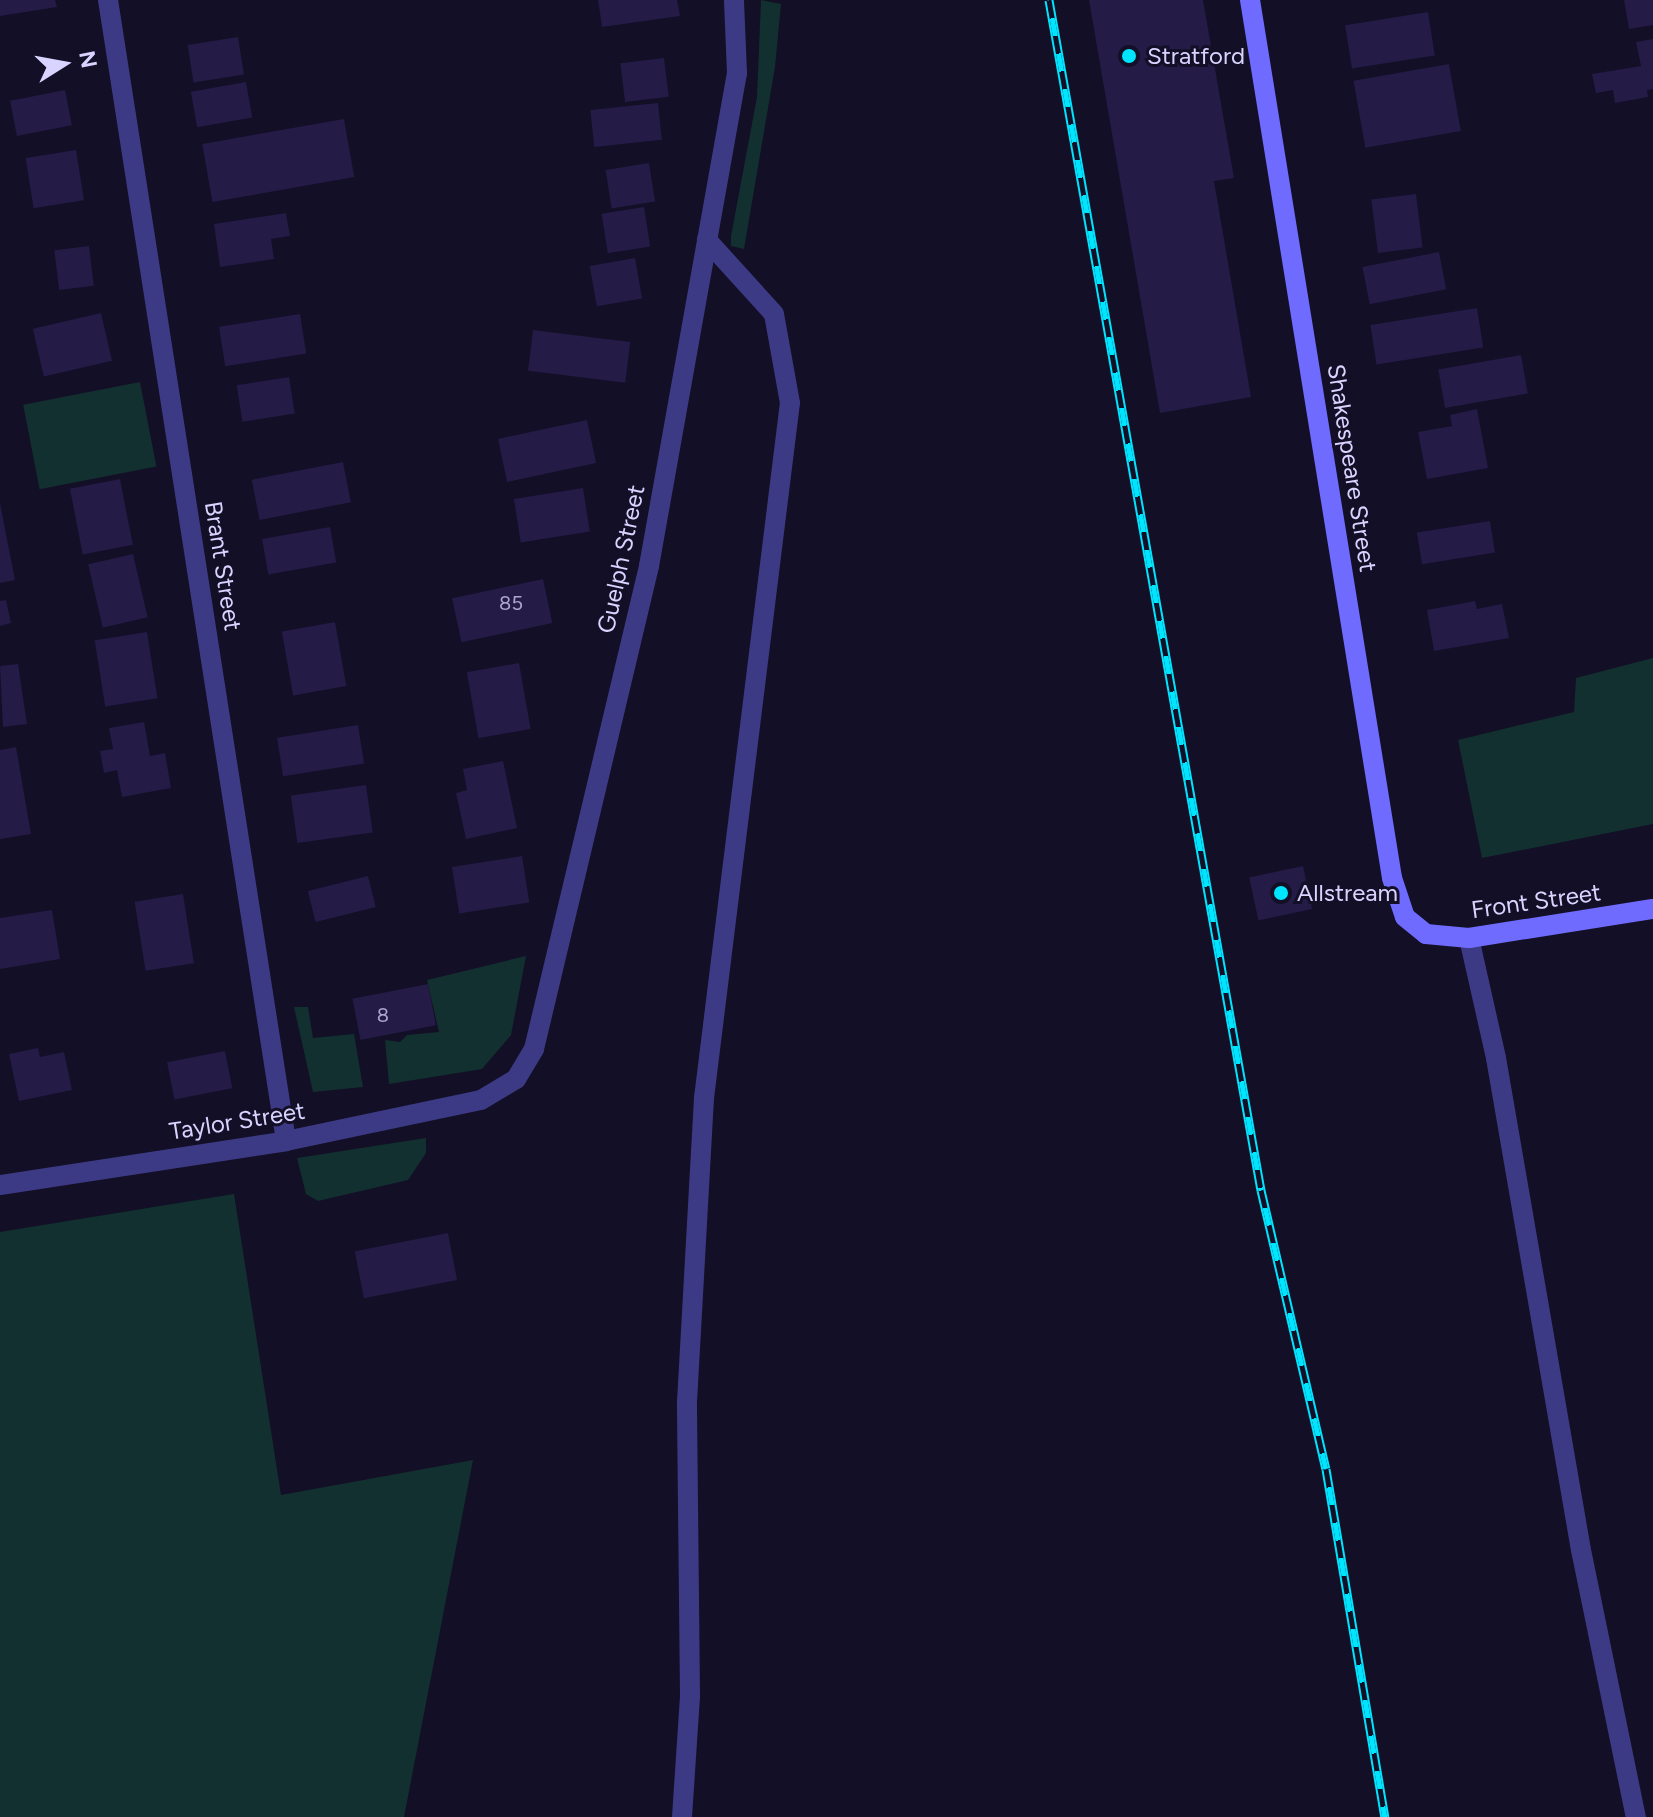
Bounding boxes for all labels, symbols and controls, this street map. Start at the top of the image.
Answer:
north arrow [24,24,104,104]
place label: Stratford [1147,42,1245,70]
marker: Stratford [1118,45,1140,67]
text: N [73,48,103,70]
street label: Shakespeare Street [1321,362,1383,574]
street label: Guelph Street [591,482,651,636]
street label: Brant Street [199,499,247,633]
house number: 85 [499,591,523,615]
street label: Front Street [1469,878,1603,924]
place label: Allstream [1297,879,1398,907]
marker: Allstream [1272,884,1290,902]
house number: 8 [377,1003,389,1027]
street label: Taylor Street [167,1096,307,1146]

